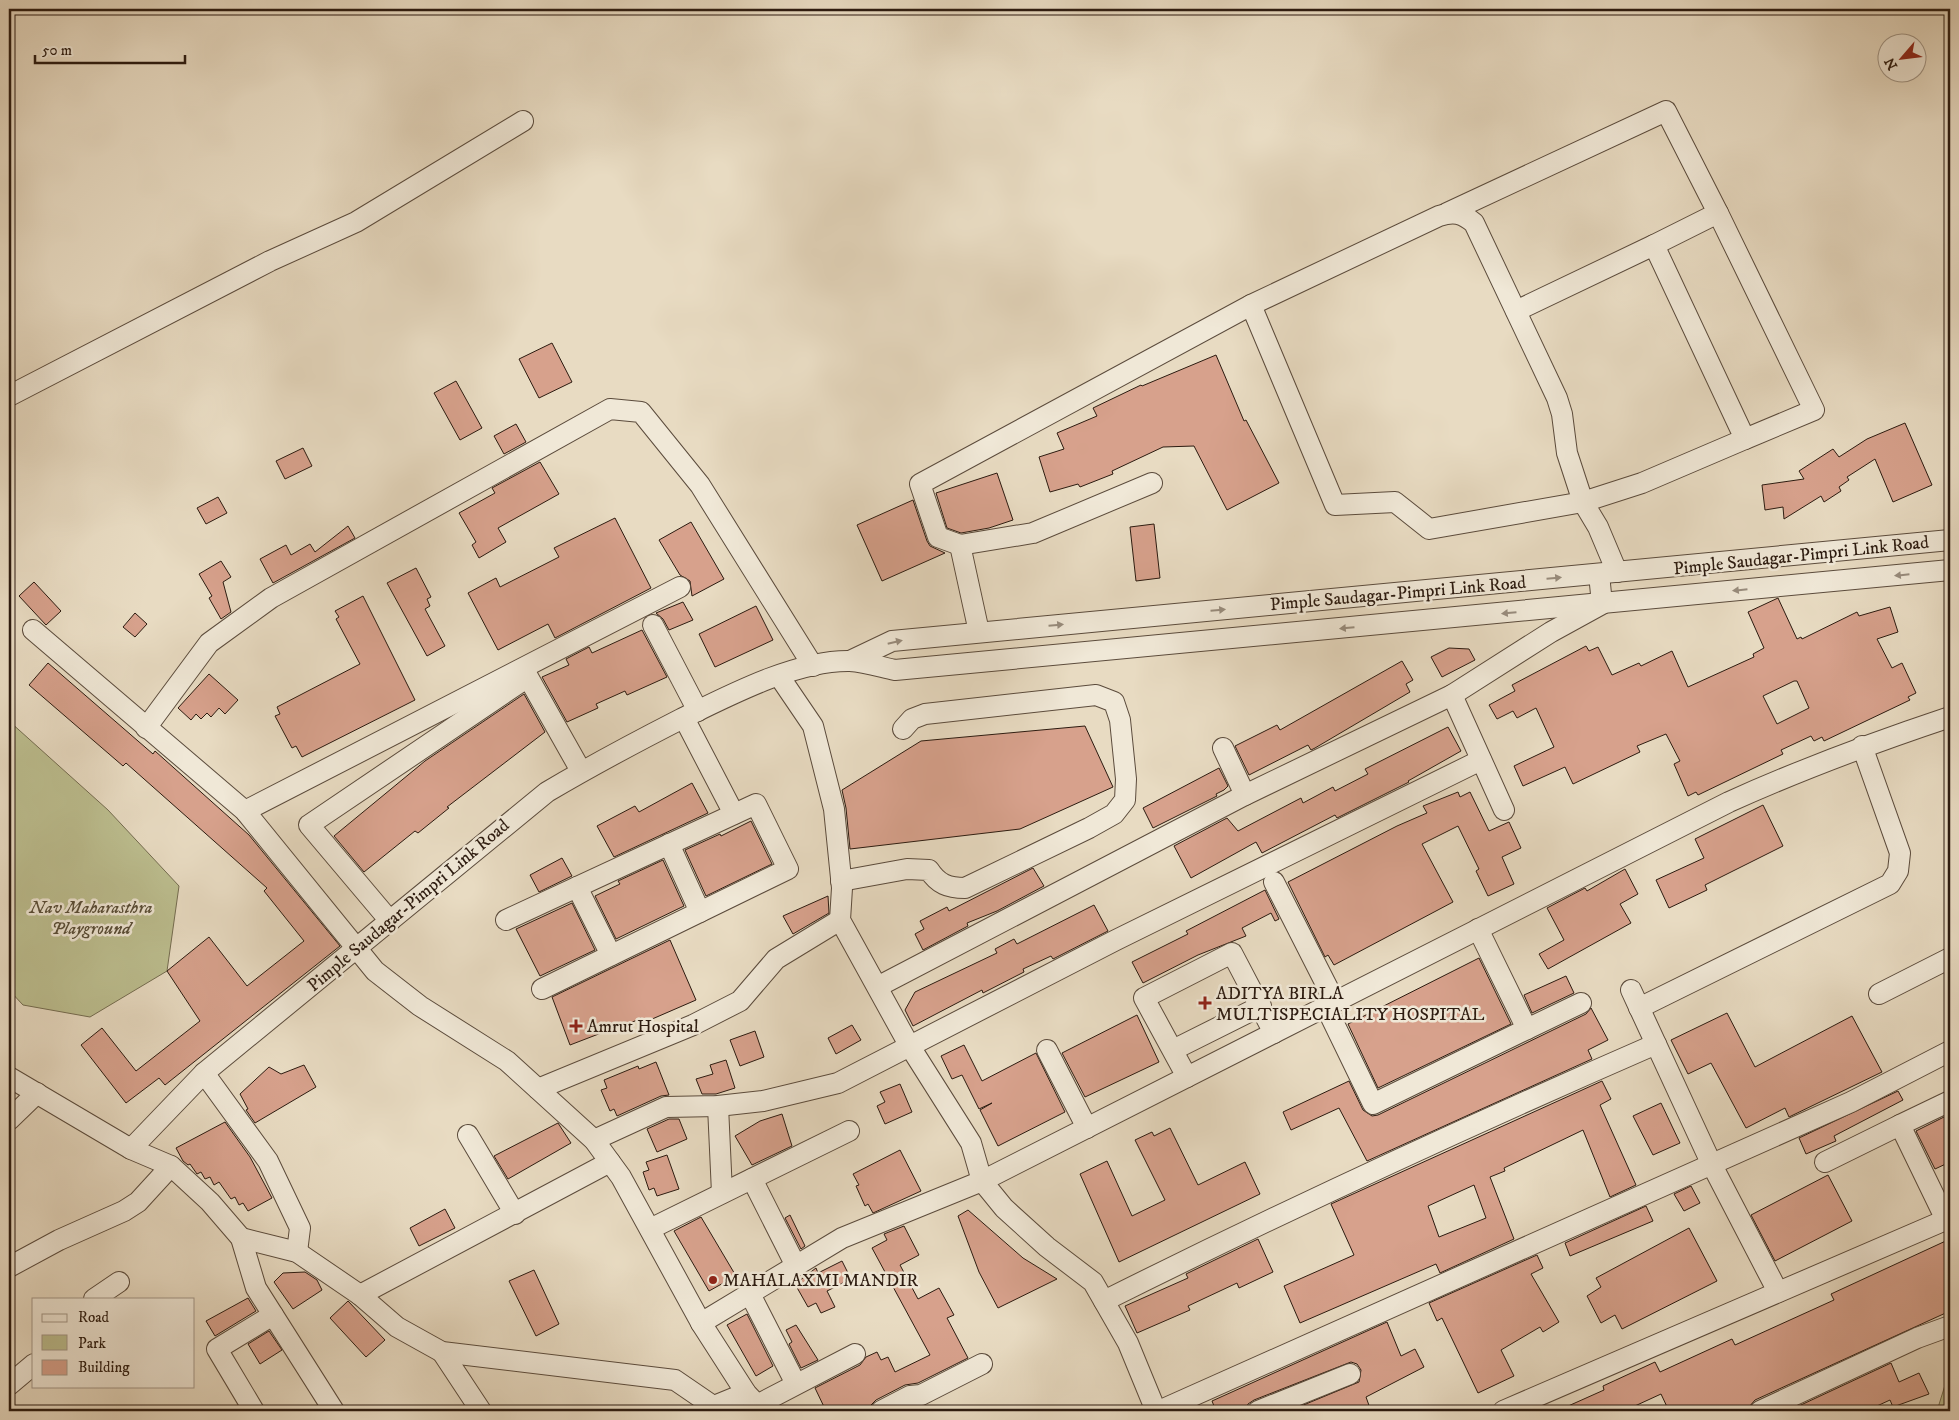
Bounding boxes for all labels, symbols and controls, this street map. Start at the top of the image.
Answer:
scale bar [35,32,185,64]
north arrow [1876,32,1926,82]
text: 50 m [42,41,72,60]
text: N [1881,54,1902,73]
street label: Pimple Saudagar-Pimpri Link Road [1672,532,1930,580]
one-way arrow [1893,571,1909,579]
street label: Pimple Saudagar-Pimpri Link Road [1269,572,1527,616]
one-way arrow [1546,574,1562,582]
one-way arrow [1732,587,1748,595]
one-way arrow [1210,606,1226,614]
one-way arrow [1500,609,1516,617]
one-way arrow [1048,621,1064,629]
one-way arrow [1338,624,1354,632]
one-way arrow [887,638,902,646]
street label: Pimple Saudagar-Pimpri Link Road [303,815,514,997]
park label: Nav Maharasthra Playground [28,897,153,940]
place label: ADITYA BIRLA MULTISPECIALITY HOSPITAL [1216,983,1484,1026]
marker: ADITYA BIRLA MULTISPECIALITY HOSPITAL [1198,996,1212,1010]
place label: Amrut Hospital [587,1016,700,1038]
marker: Amrut Hospital [569,1019,583,1033]
place label: MAHALAXMI MANDIR [723,1270,918,1292]
marker: MAHALAXMI MANDIR [707,1274,719,1286]
legend [32,1298,195,1388]
text: Road [78,1308,110,1327]
text: Park [78,1334,107,1353]
text: Building [78,1358,130,1377]

